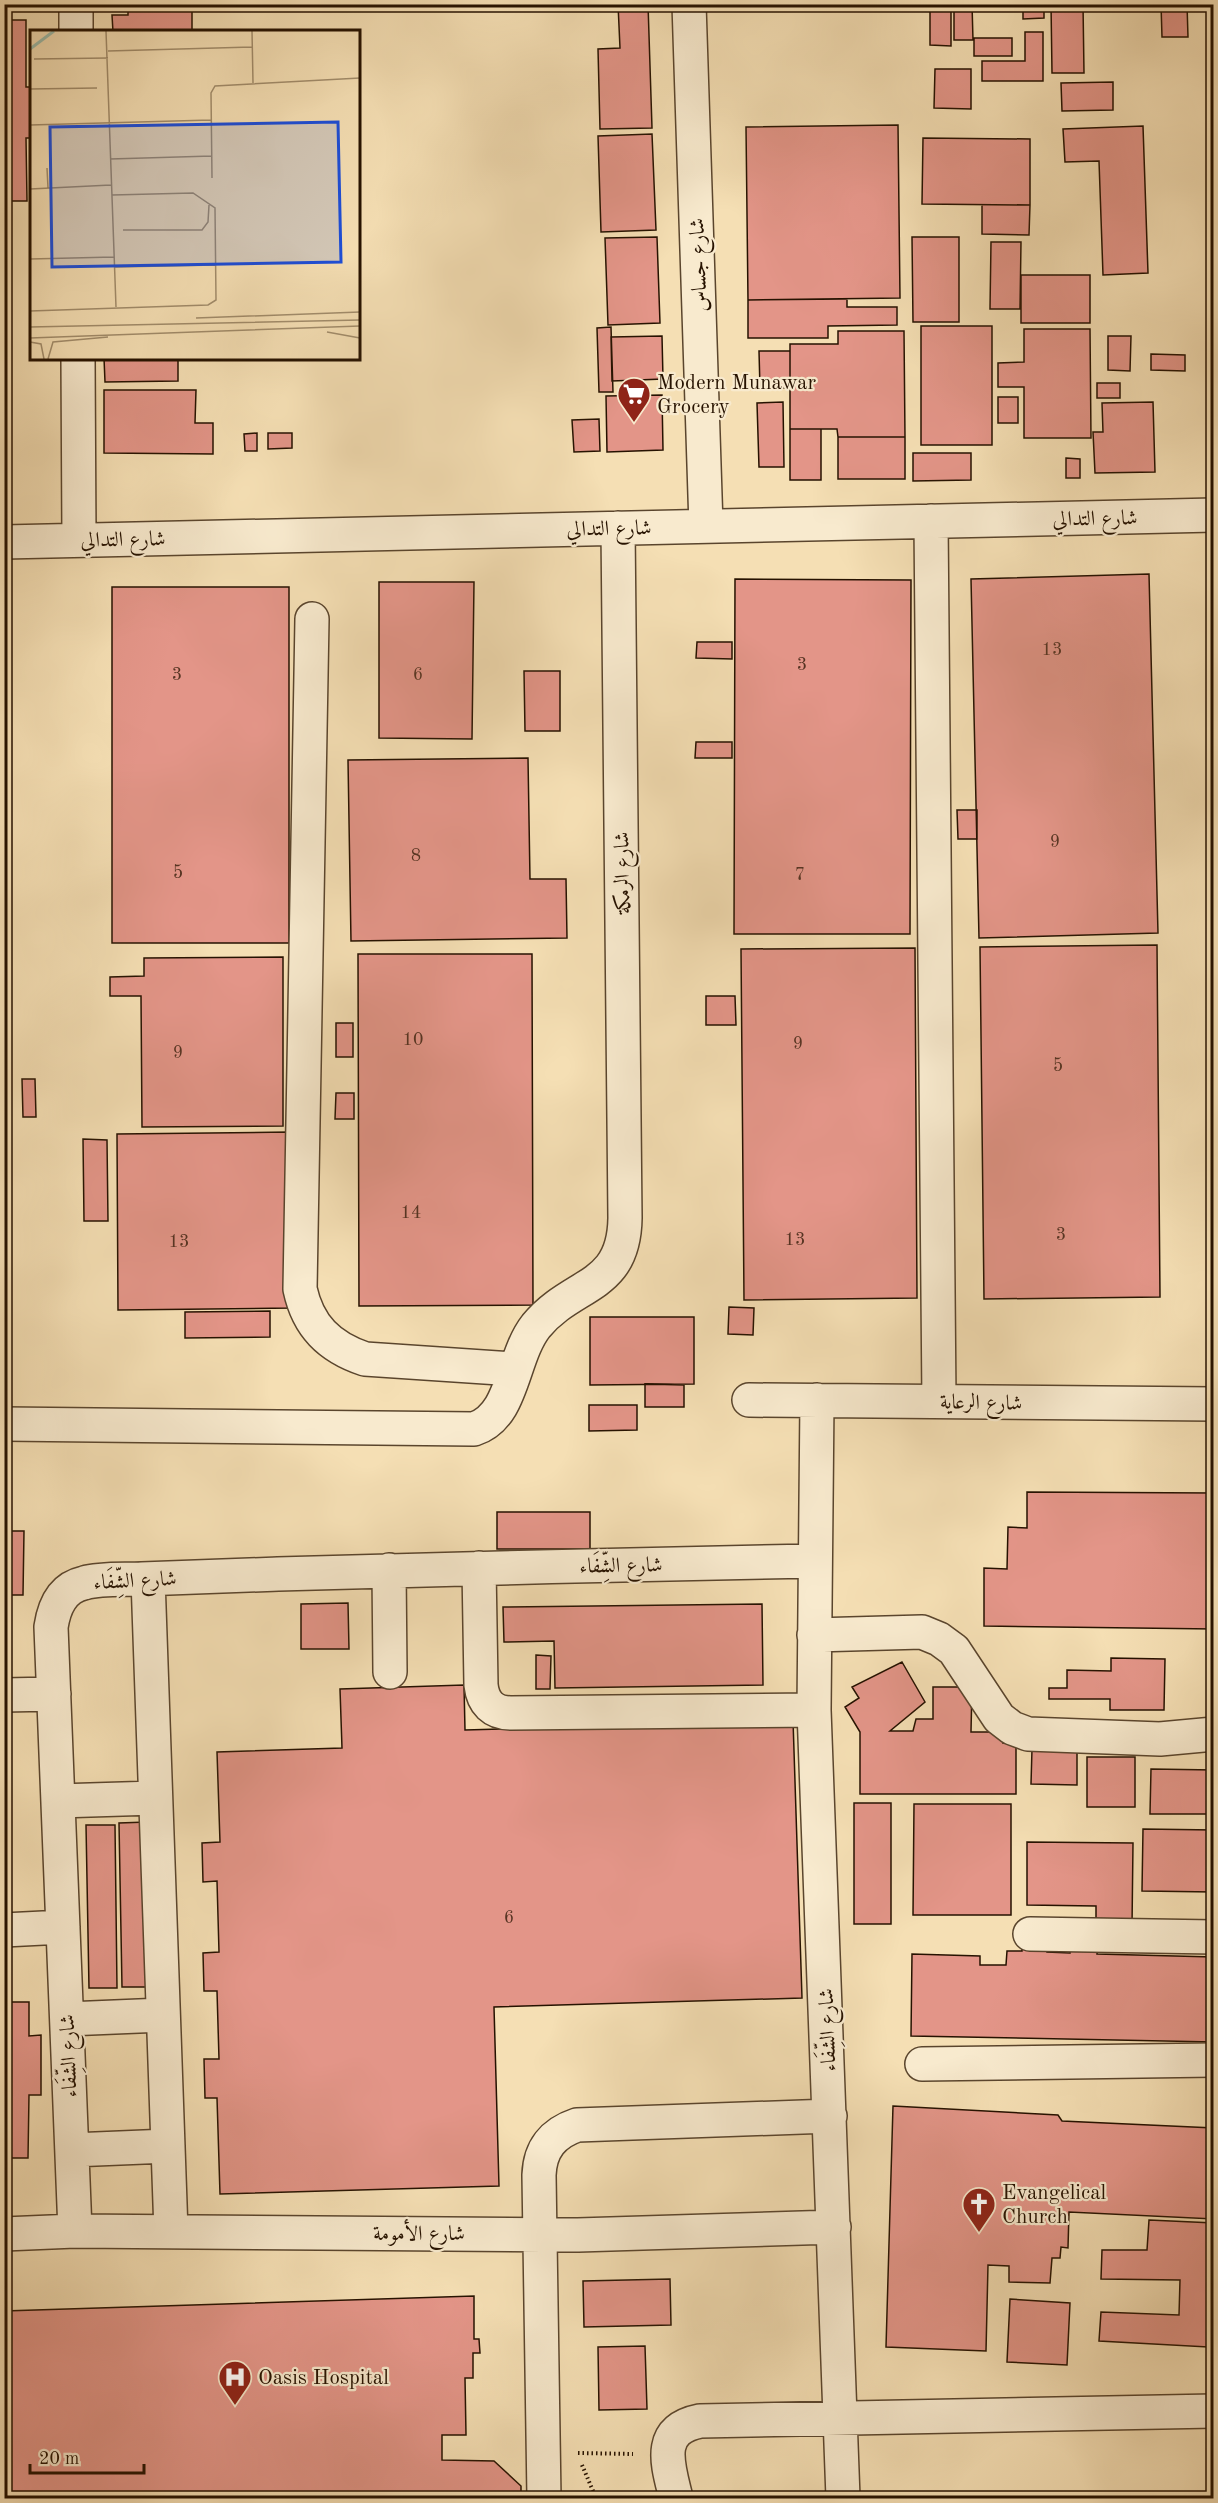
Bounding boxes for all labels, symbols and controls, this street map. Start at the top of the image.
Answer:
inset map [30,30,360,360]
street label: شارع جساس [687,218,718,312]
place label: Modern Munawar Grocery [657,373,816,418]
supermarket icon: Modern Munawar Grocery [616,376,652,423]
street label: شارع التدالي [1052,508,1138,537]
street label: شارع التدالي [566,518,652,547]
street label: شارع التدالي [80,529,166,558]
house number: 13 [1042,641,1062,659]
house number: 3 [797,656,807,674]
house number: 3 [172,666,182,684]
house number: 6 [413,666,423,684]
street label: شارع الرمكة [610,831,641,915]
house number: 9 [1050,833,1060,851]
house number: 8 [411,847,421,865]
house number: 5 [173,864,183,882]
house number: 7 [795,866,805,884]
house number: 10 [403,1031,423,1049]
house number: 9 [793,1035,803,1053]
house number: 9 [173,1044,183,1062]
house number: 5 [1053,1057,1063,1075]
house number: 14 [401,1204,421,1222]
house number: 3 [1056,1226,1066,1244]
house number: 13 [785,1231,805,1249]
house number: 13 [169,1233,189,1251]
street label: شارع الرعاية [939,1391,1022,1421]
street label: شارع الشِّفَاء [579,1549,663,1584]
street label: شارع الشِّفَاء [93,1563,178,1600]
house number: 6 [504,1909,514,1927]
street label: شارع الشِّفَاء [811,1988,846,2072]
street label: شارع الشِّفَاء [52,2014,87,2098]
place label: Evangelical Church [1002,2183,1107,2228]
church icon: Evangelical Church [961,2186,997,2233]
street label: شارع الأمومة [373,2218,465,2251]
hospital icon: Oasis Hospital [217,2359,253,2406]
place label: Oasis Hospital [258,2368,389,2389]
scale bar [30,2437,144,2475]
text: 20 m [39,2450,79,2468]

